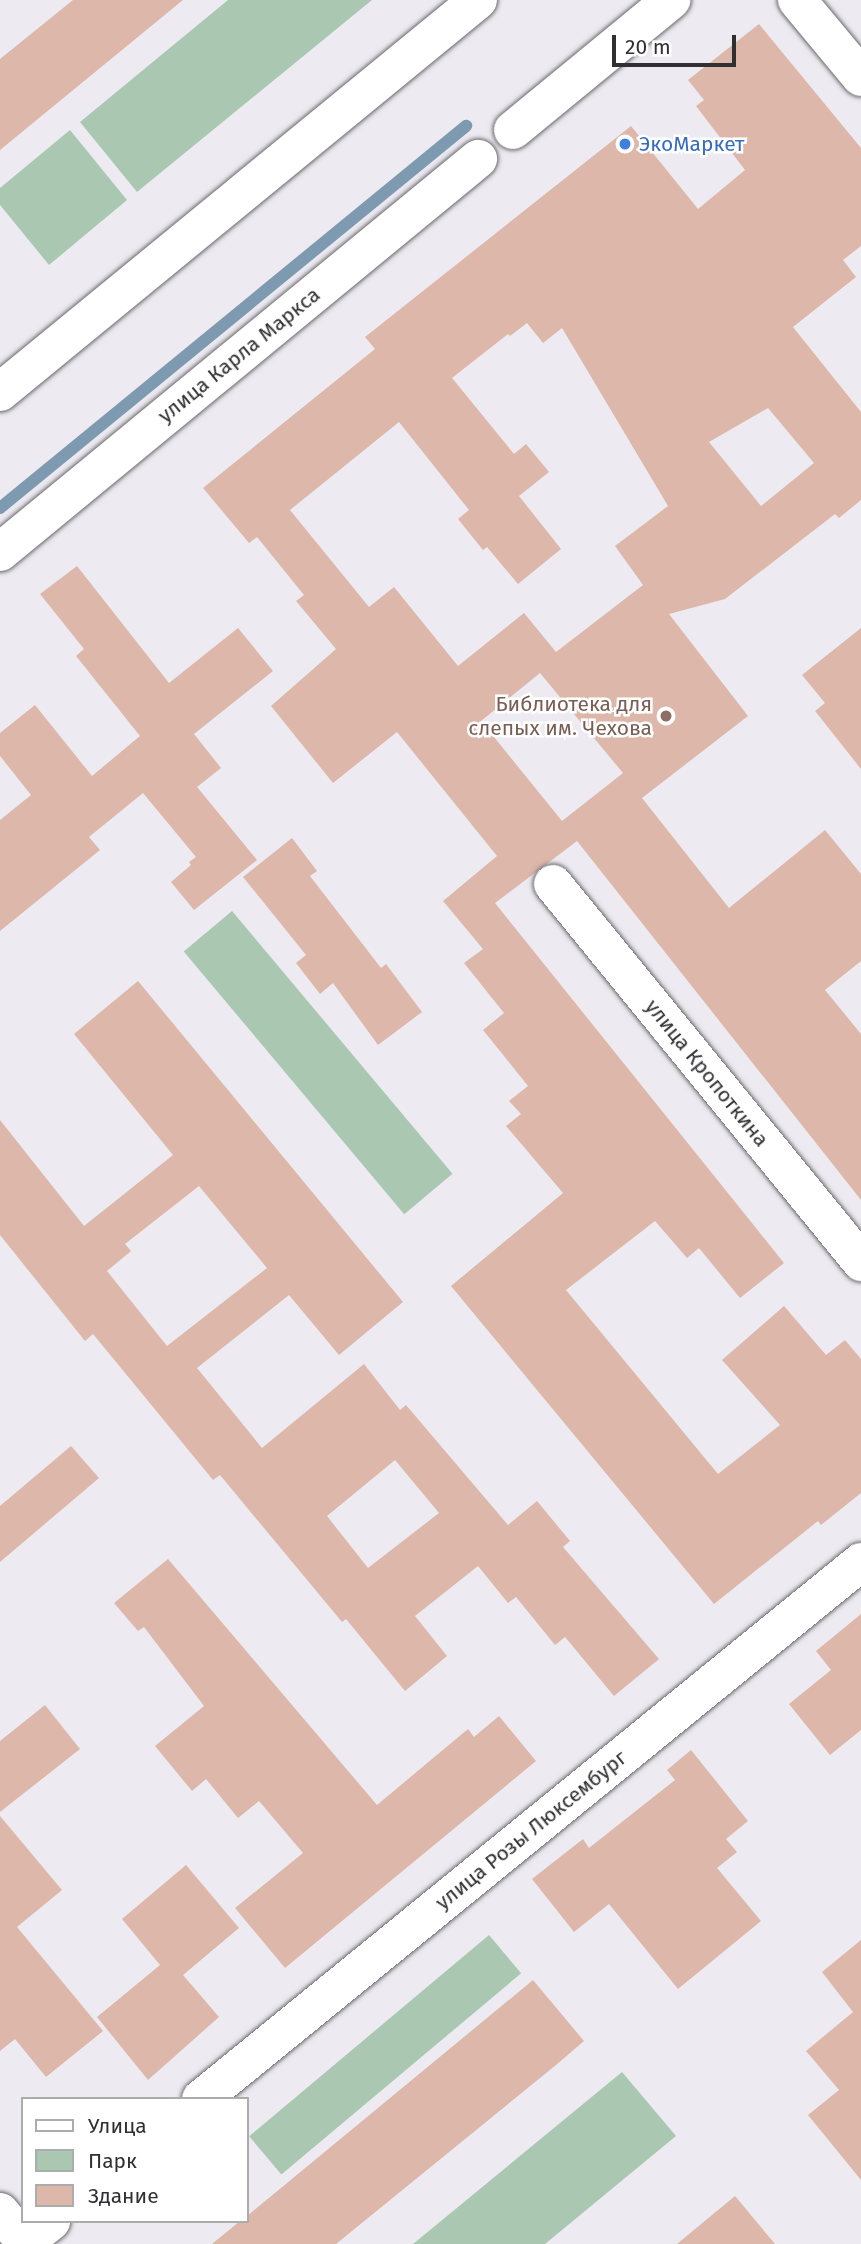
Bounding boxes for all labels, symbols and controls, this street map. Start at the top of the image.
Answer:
scale bar [616,21,740,65]
text: 20 m [625,34,671,60]
place label: ЭкоМаркет [639,131,745,157]
marker: ЭкоМаркет [617,136,633,152]
street label: улица Карла Маркса [153,282,325,428]
place label: Библиотека для слепых им. Чехова [468,691,652,741]
marker: Библиотека для слепых им. Чехова [658,708,674,724]
street label: улица Кропоткина [640,994,774,1152]
street label: улица Розы Люксембург [430,1745,632,1915]
legend [21,2097,248,2223]
text: Улица [88,2113,147,2139]
text: Парк [88,2148,137,2174]
text: Здание [88,2183,159,2209]

